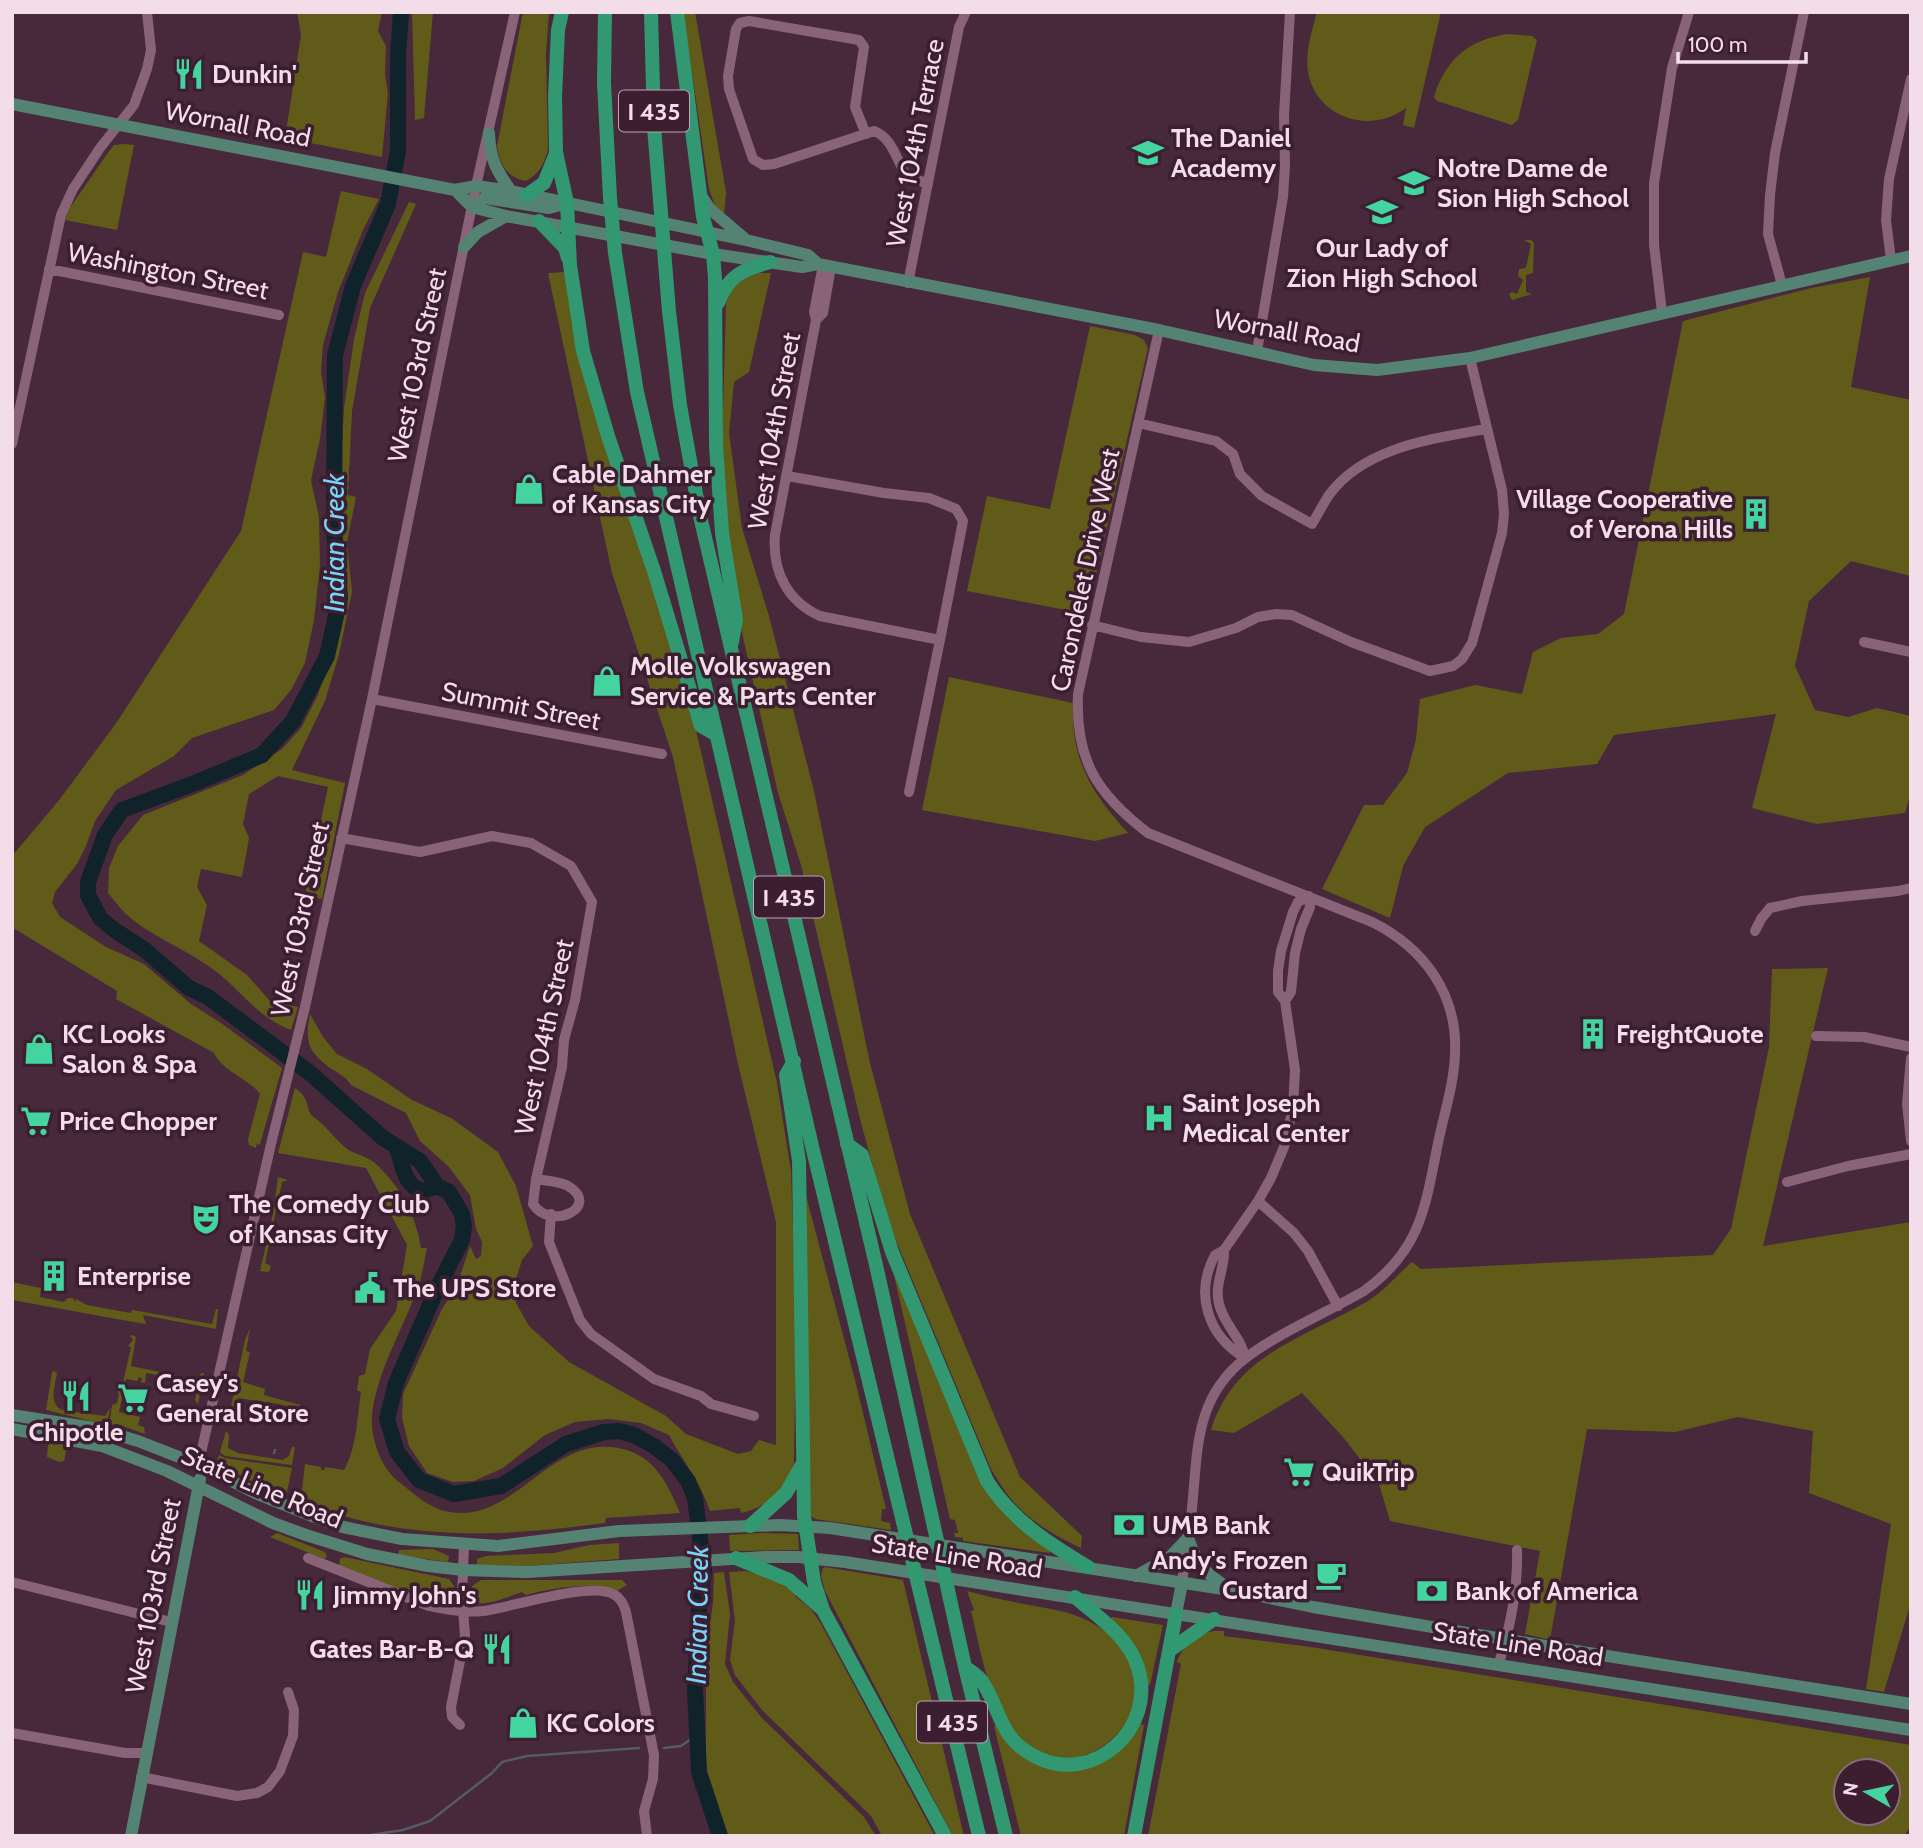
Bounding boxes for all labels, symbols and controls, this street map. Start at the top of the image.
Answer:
scale bar [1678,21,1806,65]
text: 100 m [1688,32,1747,57]
street label: West 104th Terrace [879,36,951,250]
restaurant icon: Dunkin' [172,57,206,91]
place label: Dunkin' [212,58,297,90]
road number: I 435 [619,90,689,132]
street label: Wornall Road [162,94,314,154]
place label: The Daniel Academy [1171,122,1291,184]
school or university icon: The Daniel Academy [1131,136,1165,170]
place label: Notre Dame de Sion High School [1437,152,1629,214]
school or university icon: Notre Dame de Sion High School [1397,166,1431,200]
school or university icon: Our Lady of Zion High School [1365,195,1399,229]
place label: Our Lady of Zion High School [1286,232,1478,294]
street label: Washington Street [65,236,271,306]
street label: West 103rd Street [381,265,453,465]
street label: Wornall Road [1212,302,1362,360]
street label: West 104th Street [741,330,807,532]
street label: Carondelet Drive West [1044,445,1126,694]
place label: Cable Dahmer of Kansas City [552,458,712,520]
shop icon: Cable Dahmer of Kansas City [512,472,546,506]
water label: Indian Creek [317,473,351,612]
place label: Village Cooperative of Verona Hills [1516,483,1733,545]
building icon: Village Cooperative of Verona Hills [1739,497,1773,531]
place label: Molle Volkswagen Service & Parts Center [630,650,876,712]
shop icon: Molle Volkswagen Service & Parts Center [590,664,624,698]
street label: Summit Street [439,675,603,737]
street label: West 103rd Street [264,819,336,1019]
road number: I 435 [754,876,824,917]
street label: West 104th Street [508,936,580,1138]
building icon: FreightQuote [1576,1017,1610,1051]
place label: KC Looks Salon & Spa [62,1018,197,1080]
place label: FreightQuote [1616,1018,1764,1050]
shop icon: KC Looks Salon & Spa [22,1032,56,1066]
place label: Saint Joseph Medical Center [1182,1087,1350,1149]
hospital icon: Saint Joseph Medical Center [1142,1101,1176,1135]
supermarket icon: Price Chopper [19,1104,53,1138]
place label: Price Chopper [59,1105,217,1137]
place label: The Comedy Club of Kansas City [229,1188,430,1250]
theatre icon: The Comedy Club of Kansas City [189,1202,223,1236]
building icon: Enterprise [37,1259,71,1293]
place label: Enterprise [77,1260,191,1292]
public building icon: The UPS Store [353,1271,387,1305]
place label: The UPS Store [393,1272,556,1304]
place label: Casey's General Store [156,1367,309,1429]
restaurant icon: Chipotle [59,1379,93,1413]
supermarket icon: Casey's General Store [116,1381,150,1415]
place label: Chipotle [29,1416,123,1448]
street label: State Line Road [176,1439,348,1535]
supermarket icon: QuikTrip [1282,1455,1316,1489]
place label: QuikTrip [1322,1456,1415,1488]
street label: West 103rd Street [118,1496,188,1696]
bank icon: UMB Bank [1112,1508,1146,1542]
place label: UMB Bank [1152,1509,1271,1541]
street label: State Line Road [869,1527,1045,1585]
water label: Indian Creek [679,1544,715,1685]
place label: Andy's Frozen Custard [1152,1544,1308,1606]
cafe icon: Andy's Frozen Custard [1314,1558,1348,1592]
bank icon: Bank of America [1415,1574,1449,1608]
place label: Bank of America [1455,1575,1638,1607]
restaurant icon: Jimmy John's [293,1578,327,1612]
place label: Jimmy John's [332,1579,476,1611]
street label: State Line Road [1430,1615,1606,1673]
restaurant icon: Gates Bar-B-Q [480,1632,514,1666]
place label: Gates Bar-B-Q [309,1633,474,1665]
road number: I 435 [917,1702,987,1742]
shop icon: KC Colors [506,1706,540,1740]
place label: KC Colors [546,1707,655,1739]
north arrow [1832,1757,1902,1827]
text: N [1838,1781,1863,1798]

